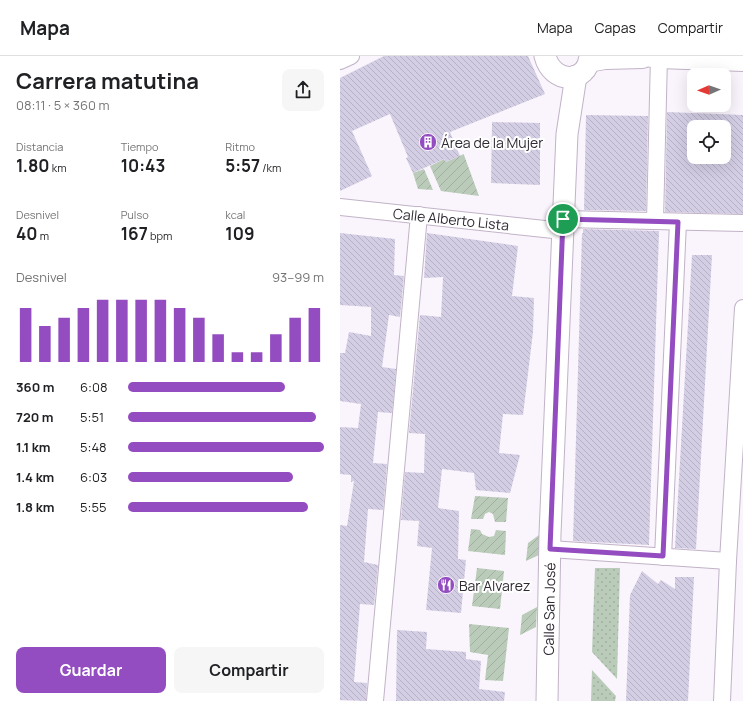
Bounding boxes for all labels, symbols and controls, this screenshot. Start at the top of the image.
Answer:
text: Mapa [20,15,70,41]
text: Mapa [537,18,573,37]
text: Capas [595,18,636,37]
text: Compartir [658,18,723,37]
text: Carrera matutina [16,66,199,96]
north arrow [687,68,731,112]
map controls [687,68,731,164]
button: share [282,69,324,111]
text: 08:11 · 5 × 360 m [16,96,110,114]
button: locate [687,120,731,164]
building icon: Área de la Mujer [418,132,438,152]
place label: Área de la Mujer [441,133,543,152]
text: Distancia [16,139,63,154]
text: Tiempo [121,139,158,154]
text: Ritmo [225,139,255,154]
text: 1.80 [16,154,50,177]
text: 10:43 [121,154,165,177]
text: 5:57 [225,154,260,177]
text: km [50,160,67,175]
text: /km [260,160,281,175]
pin [546,202,580,236]
street label: Calle Alberto Lista [392,203,510,235]
text: Desnivel [16,207,59,222]
text: Pulso [121,207,149,222]
text: kcal [225,207,245,222]
icon: arrive [552,208,574,230]
text: 40 [16,222,38,245]
text: 167 [121,222,148,245]
text: 109 [225,222,255,245]
text: m [38,228,49,243]
text: bpm [148,228,172,243]
text: Desnivel [16,268,67,286]
text: 93–99 m [272,268,324,286]
text: 360 m [16,378,54,396]
text: 6:08 [80,378,107,396]
text: 720 m [16,408,54,426]
text: 5:51 [80,408,104,426]
text: 1.1 km [16,438,51,456]
text: 5:48 [80,438,107,456]
text: 1.4 km [16,468,54,486]
text: 6:03 [80,468,107,486]
text: 1.8 km [16,498,54,516]
text: 5:55 [80,498,106,516]
street label: Calle San José [539,562,559,656]
restaurant icon: Bar Alvarez [436,575,456,595]
place label: Bar Alvarez [459,576,530,595]
button: Guardar [16,647,166,693]
button: Compartir [174,647,324,693]

